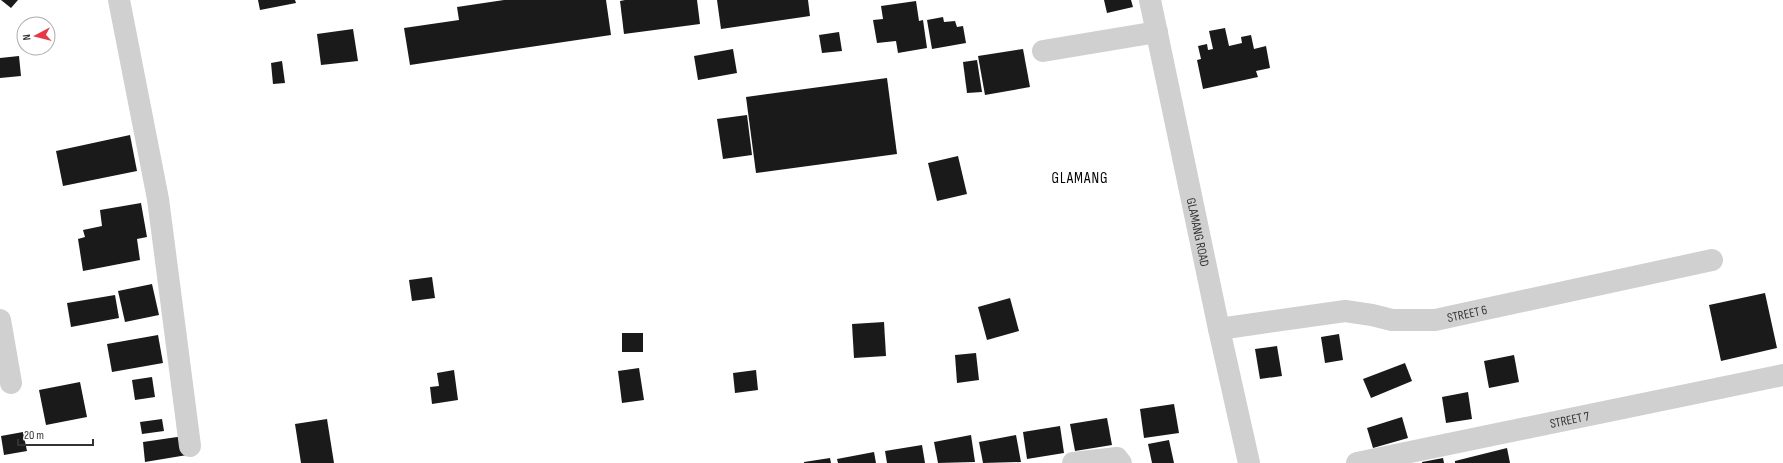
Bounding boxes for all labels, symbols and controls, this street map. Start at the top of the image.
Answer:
north arrow [16,16,56,56]
text: N [20,33,33,41]
district label: GLAMANG [1051,169,1109,188]
street label: GLAMANG ROAD [1183,196,1213,268]
street label: STREET 6 [1446,302,1489,326]
street label: STREET 7 [1548,408,1592,432]
scale bar [18,421,93,447]
text: 20 m [24,428,44,443]

